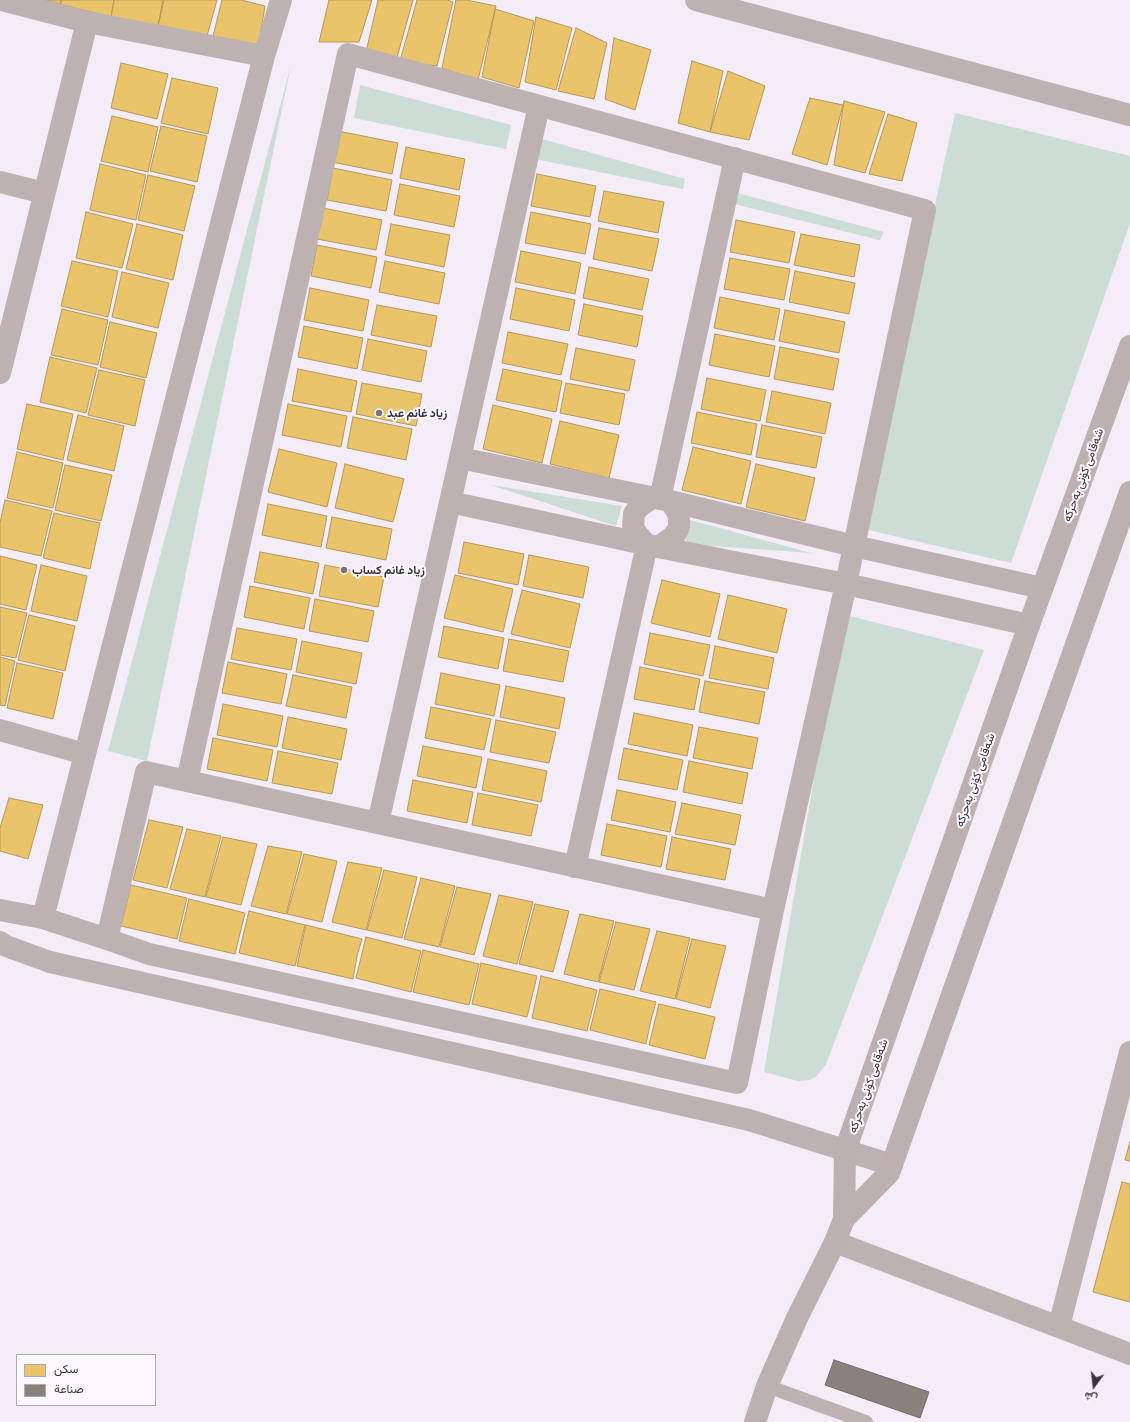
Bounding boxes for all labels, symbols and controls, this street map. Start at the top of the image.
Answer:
place label: زياد غانم عبد [387,406,447,420]
marker: زياد غانم عبد [374,408,384,418]
street label: شەقامی کۆنی بەحرکە [1059,426,1107,524]
place label: زياد غانم كساب [352,563,425,577]
marker: زياد غانم كساب [339,565,349,575]
street label: شەقامی کۆنی بەحرکە [952,731,998,829]
street label: شەقامی کۆنی بەحرکە [845,1037,891,1135]
legend [16,1354,156,1406]
text: سكن [54,1361,78,1375]
north arrow [1074,1366,1114,1406]
text: صناعة [54,1381,84,1395]
text: ش [1083,1390,1099,1406]

